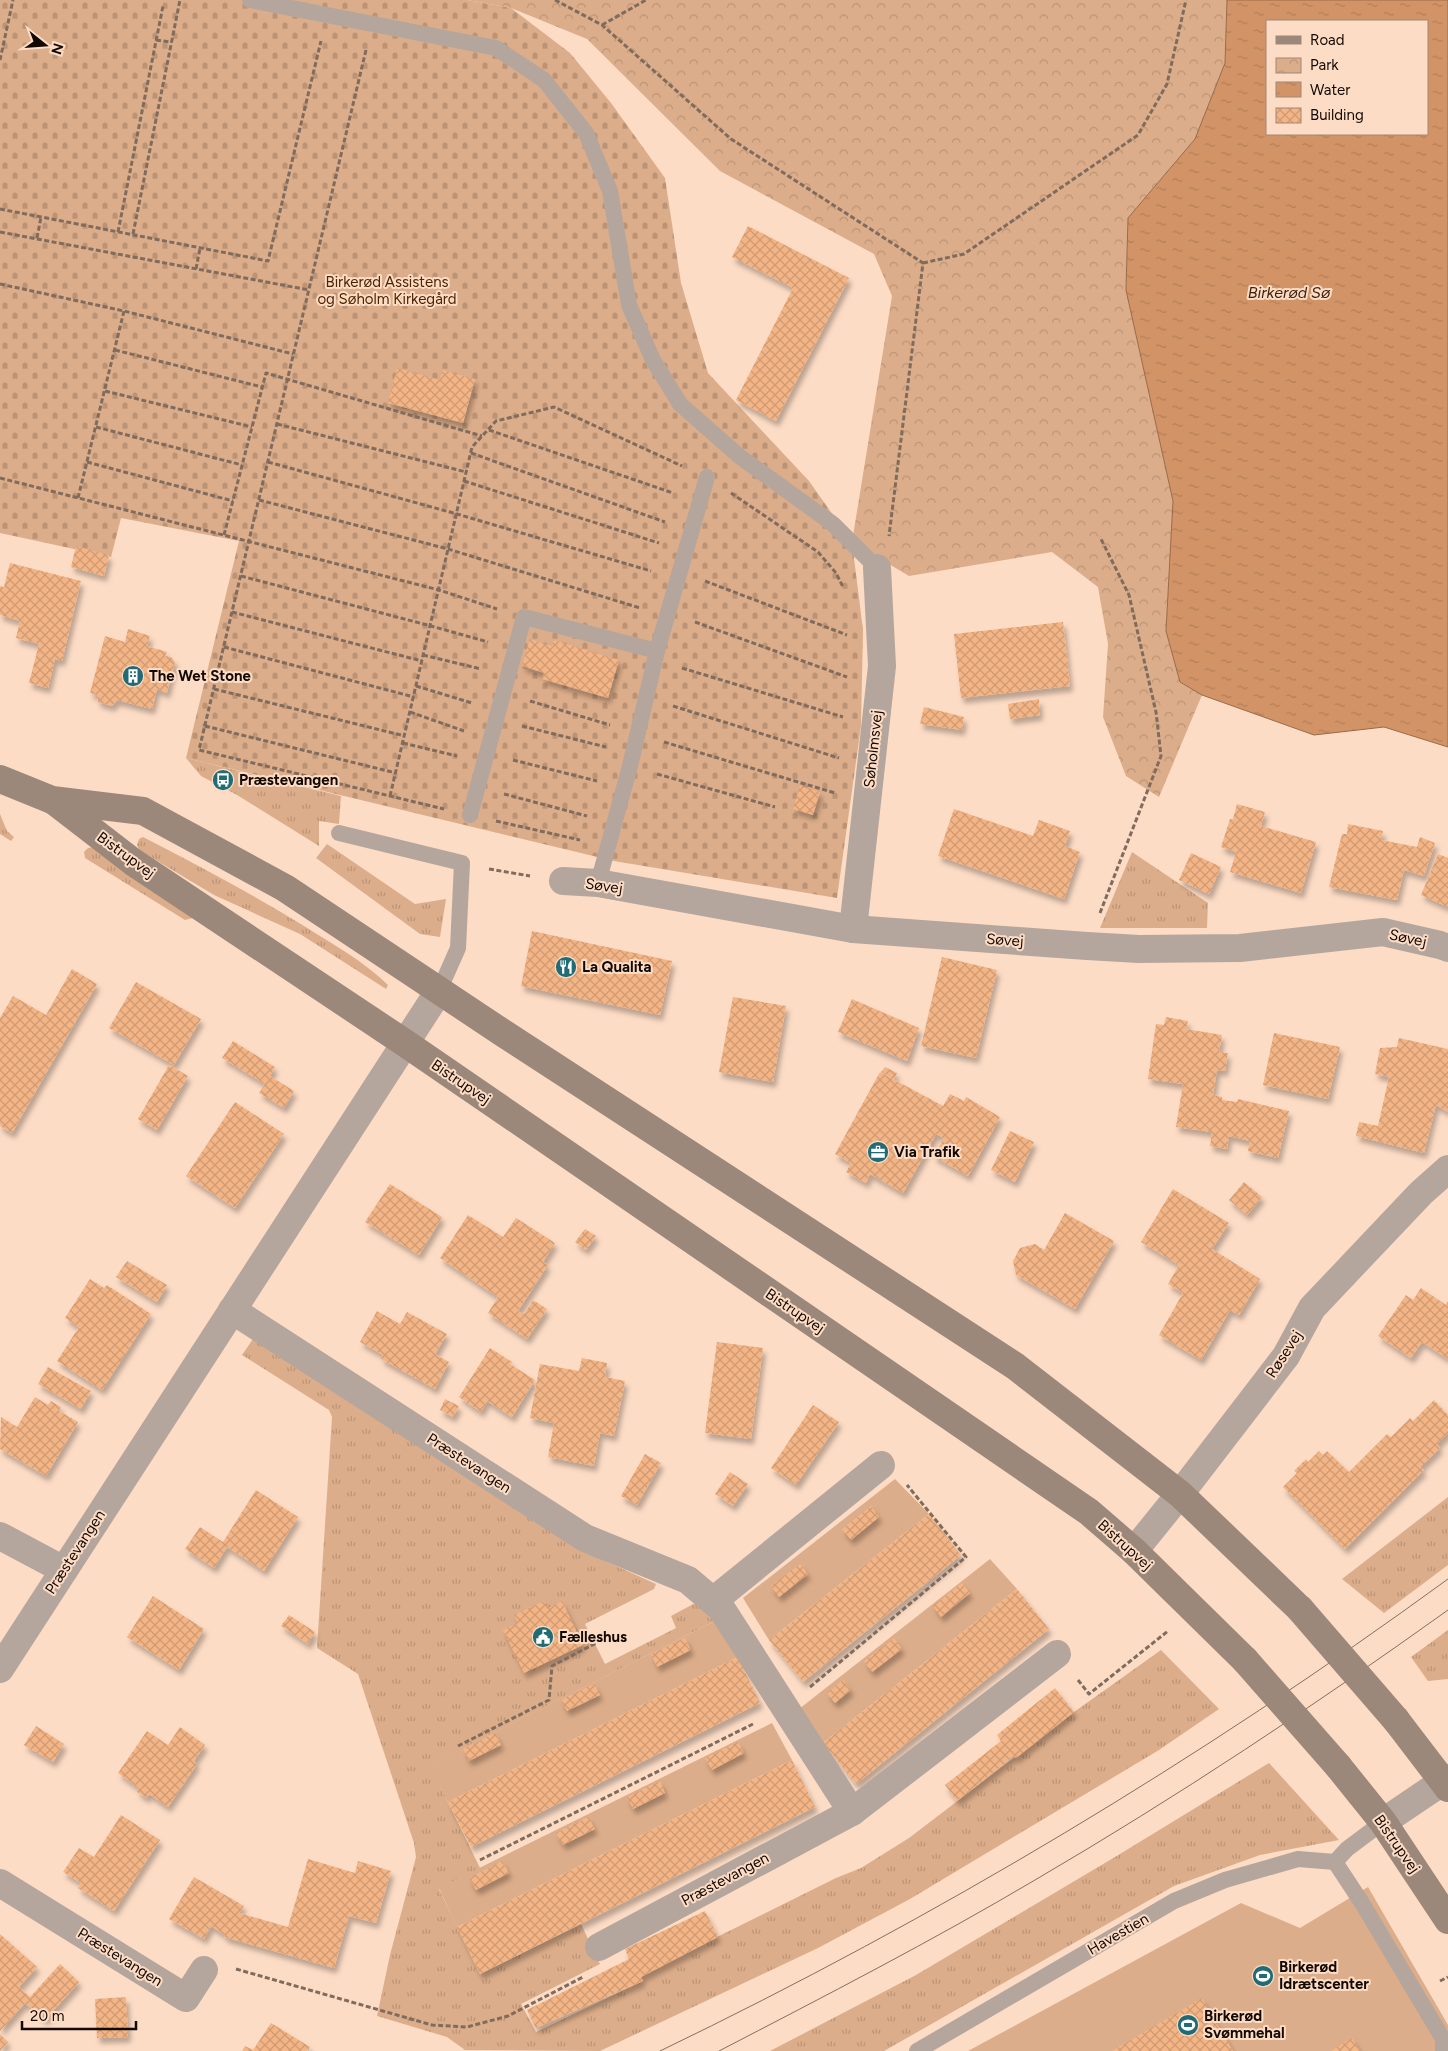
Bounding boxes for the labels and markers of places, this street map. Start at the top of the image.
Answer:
building icon: The Wet Stone [121,664,145,688]
place label: The Wet Stone [149,667,251,685]
bus stop icon: Præstevangen [211,768,235,792]
place label: Præstevangen [239,771,338,789]
restaurant icon: La Qualita [554,955,578,979]
place label: La Qualita [582,958,651,976]
office icon: Via Trafik [866,1140,890,1164]
place label: Via Trafik [894,1143,960,1161]
public building icon: Fælleshus [531,1625,555,1649]
place label: Fælleshus [559,1628,627,1646]
place label: Birkerød Idrætscenter [1279,1958,1369,1993]
sports icon: Birkerød Idrætscenter [1251,1964,1275,1988]
place label: Birkerød Svømmehal [1204,2007,1285,2042]
sports icon: Birkerød Svømmehal [1176,2013,1200,2037]

